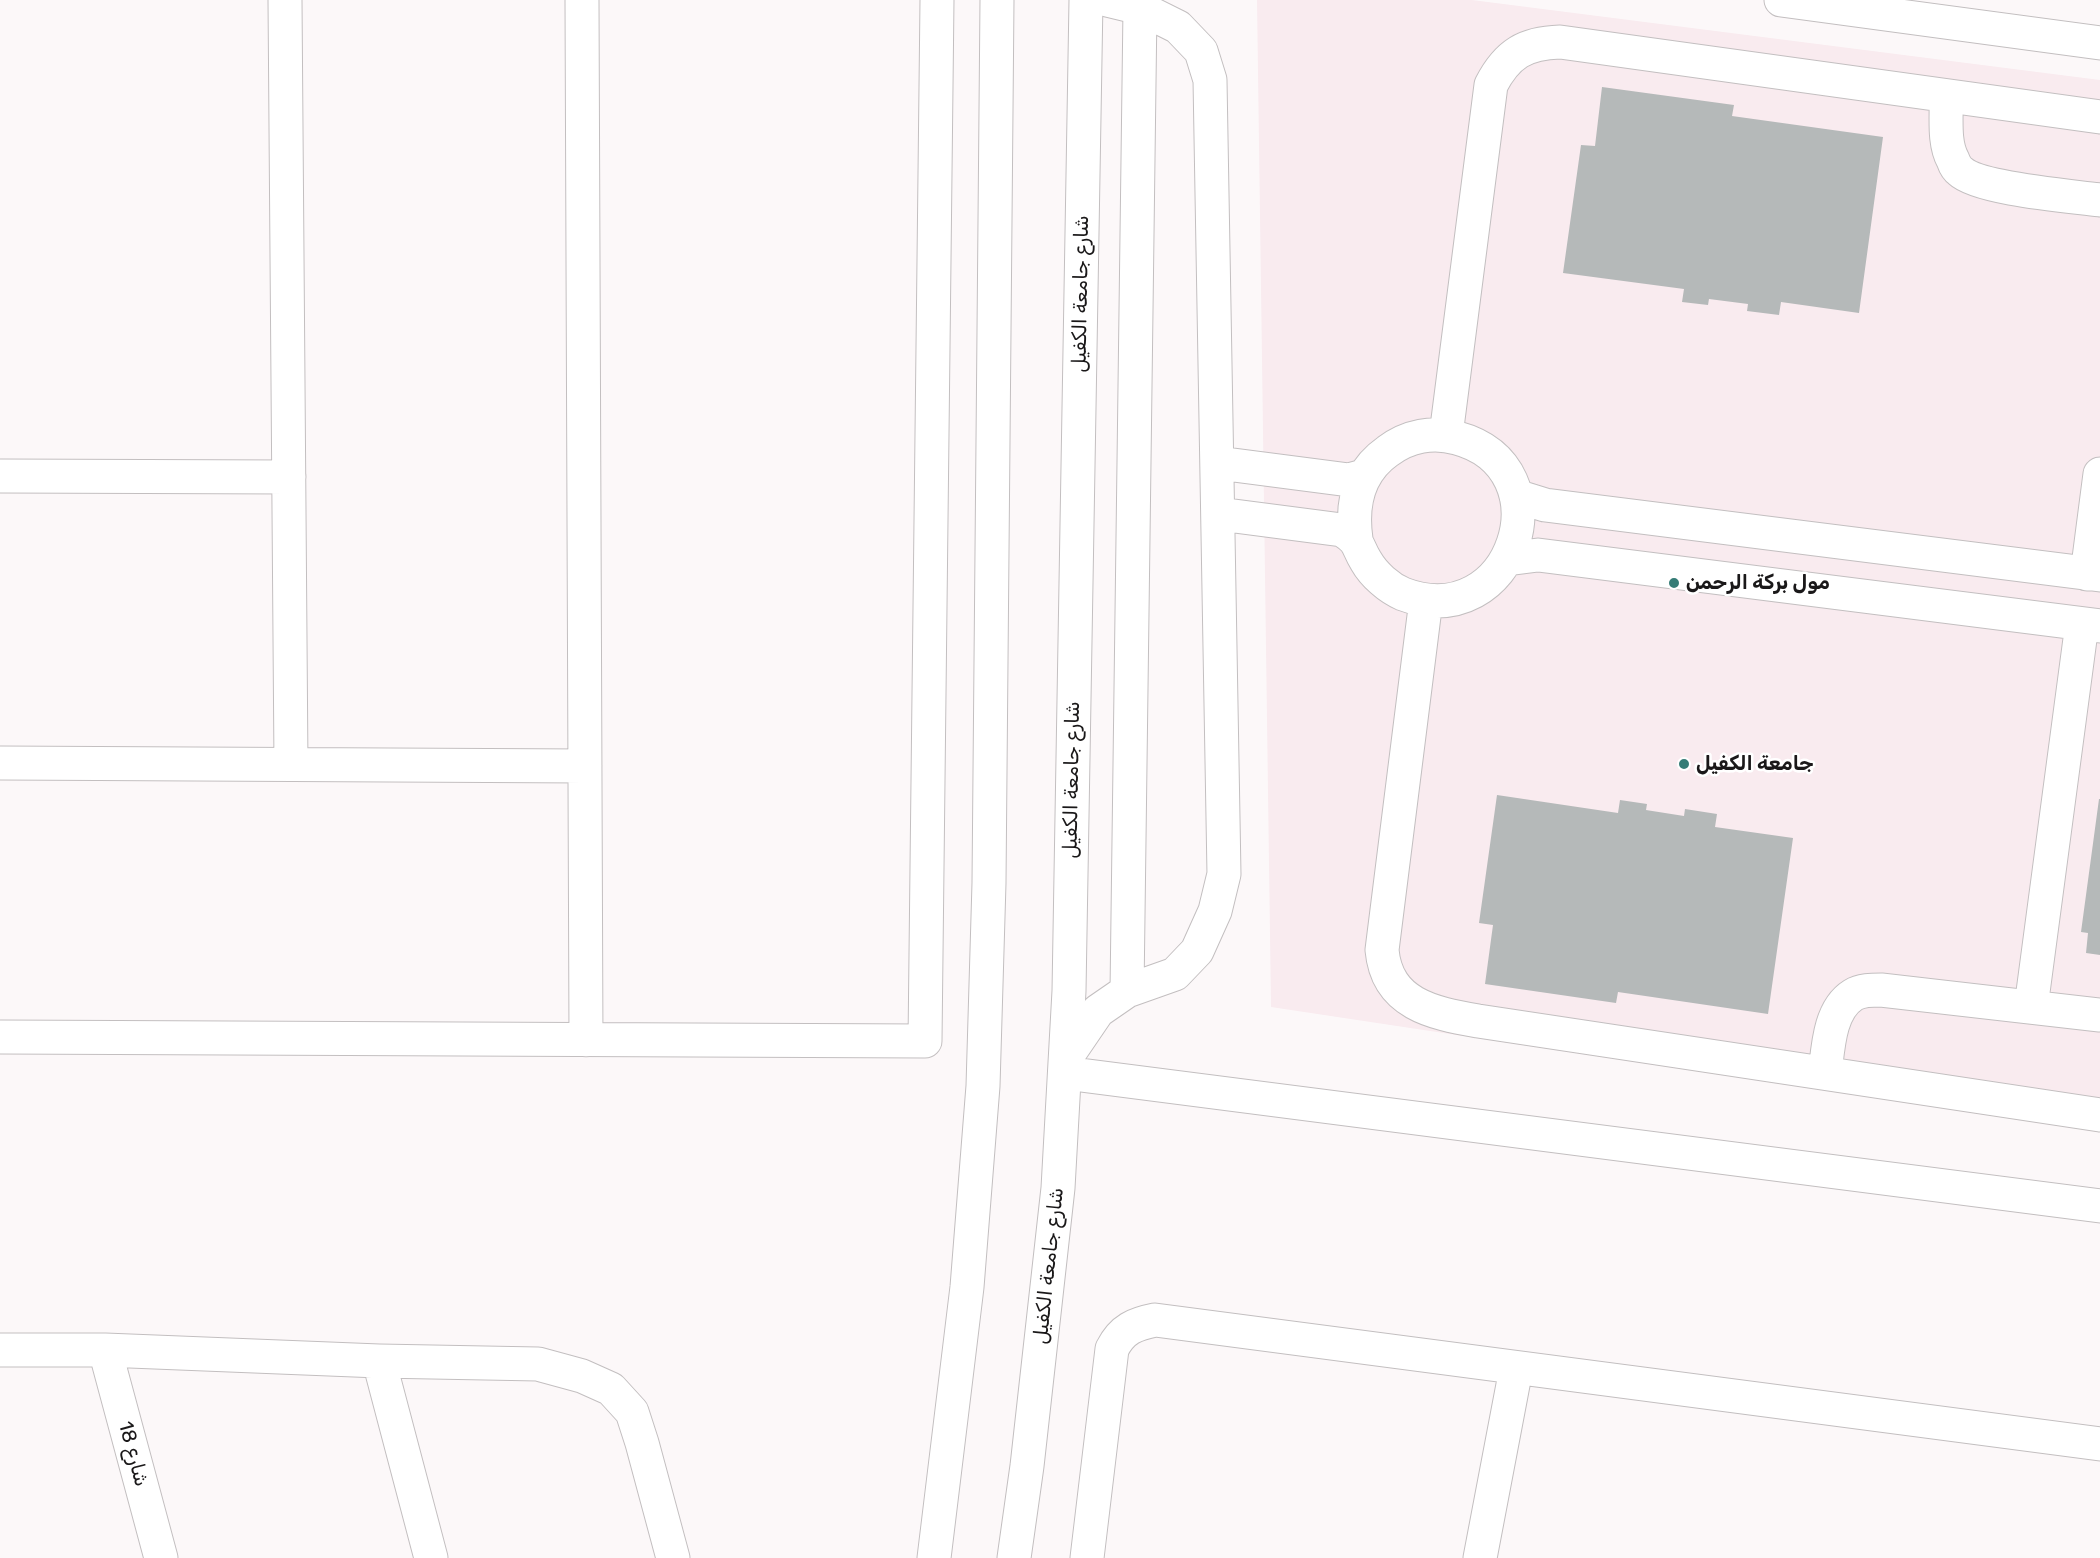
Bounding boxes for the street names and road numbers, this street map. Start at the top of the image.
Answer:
street label: شارع جامعة الكفيل [1068,215,1094,373]
street label: شارع جامعة الكفيل [1059,701,1085,859]
street label: شارع جامعة الكفيل [1029,1187,1069,1345]
street label: شارع 18 [113,1419,153,1489]

